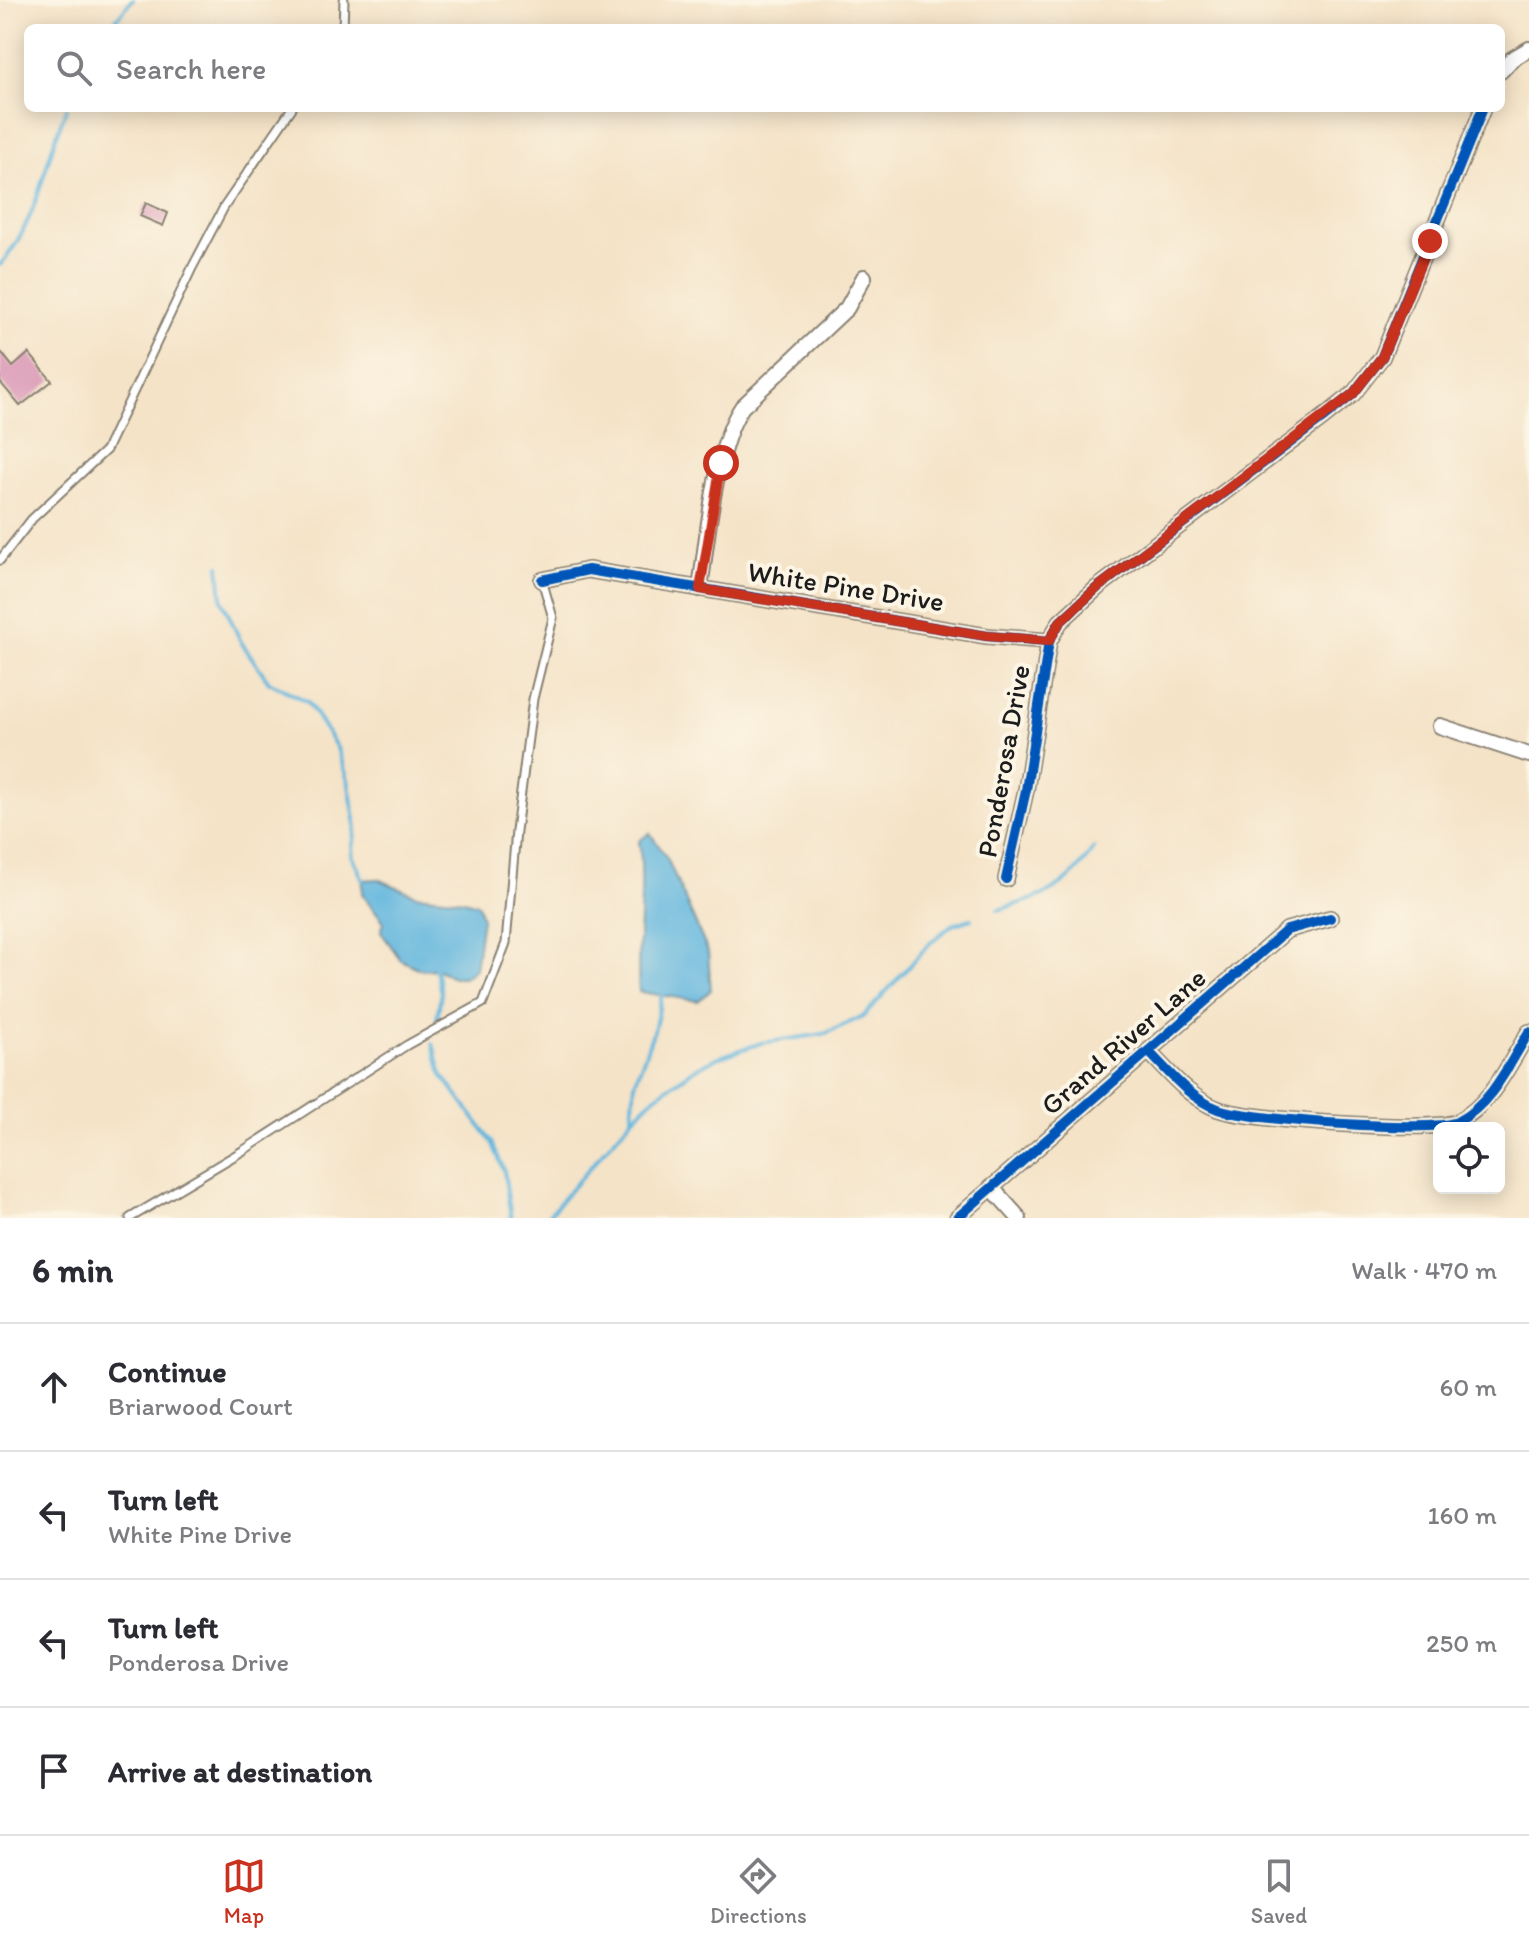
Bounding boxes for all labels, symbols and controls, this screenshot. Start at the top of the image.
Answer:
search box [24,24,1505,112]
icon: search [52,46,96,90]
text: Search here [116,50,266,87]
route end [1412,223,1448,259]
route start [703,445,739,481]
street label: White Pine Drive [745,554,947,618]
street label: Ponderosa Drive [969,662,1037,860]
street label: Grand River Lane [1034,960,1212,1122]
map controls [1433,1122,1505,1194]
button: locate [1433,1122,1505,1194]
text: 6 min [32,1250,113,1291]
text: Walk · 470 m [1351,1254,1497,1286]
text: Continue [108,1353,227,1390]
icon: ahead [32,1365,76,1409]
text: 60 m [1440,1371,1497,1403]
text: Briarwood Court [108,1390,293,1422]
text: Turn left [108,1481,219,1518]
icon: left [32,1493,76,1537]
text: 160 m [1427,1499,1497,1531]
text: White Pine Drive [108,1518,292,1550]
text: Turn left [108,1609,219,1646]
icon: left [32,1621,76,1665]
text: 250 m [1426,1627,1497,1659]
text: Ponderosa Drive [108,1646,289,1678]
icon: arrive [32,1749,76,1793]
text: Arrive at destination [108,1753,372,1790]
tab: Map [222,1854,266,1929]
tab: Directions [710,1854,807,1929]
tab: Saved [1251,1854,1307,1929]

